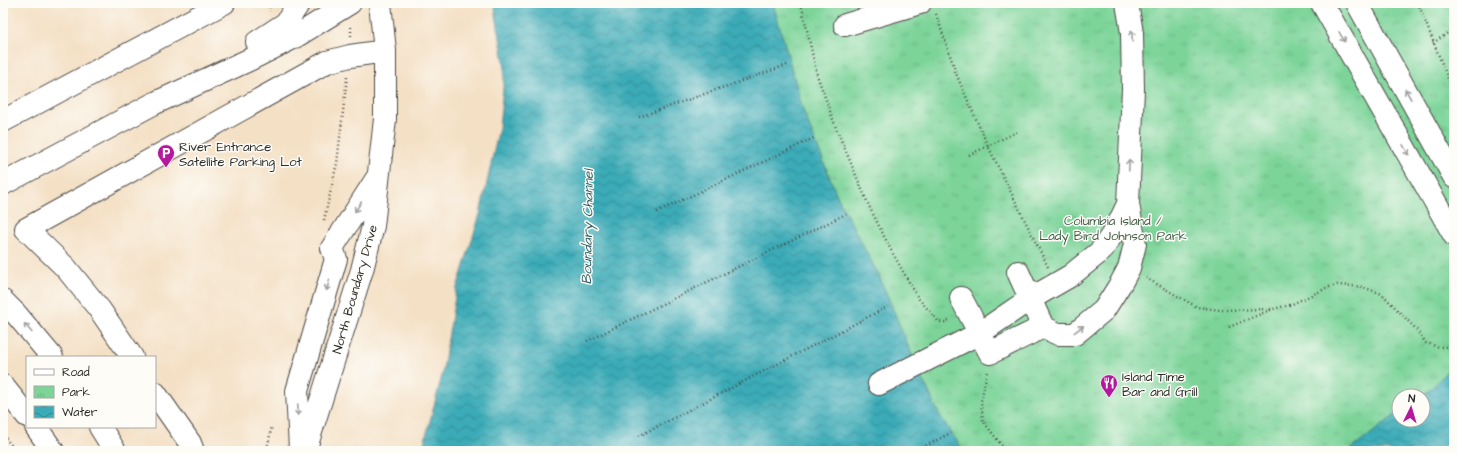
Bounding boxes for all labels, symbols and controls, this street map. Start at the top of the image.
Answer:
one-way arrow [1128,30,1136,43]
one-way arrow [1338,31,1346,43]
one-way arrow [1403,88,1411,100]
place label: River Entrance Satellite Parking Lot [179,138,303,172]
parking icon: River Entrance Satellite Parking Lot [156,143,176,168]
one-way arrow [1402,144,1410,156]
one-way arrow [1126,159,1133,172]
water label: Boundary Channel [577,168,599,285]
one-way arrow [354,201,362,212]
park label: Columbia Island / Lady Bird Johnson Park [1039,212,1187,246]
street label: North Boundary Drive [328,223,383,356]
one-way arrow [324,278,331,291]
one-way arrow [24,323,33,334]
one-way arrow [1074,325,1085,334]
legend [26,356,156,428]
text: Road [62,364,90,381]
place label: Island Time Bar and Grill [1122,368,1197,401]
restaurant icon: Island Time Bar and Grill [1099,373,1119,398]
text: Park [62,384,90,401]
north arrow [1391,388,1431,428]
text: N [1408,391,1416,406]
one-way arrow [294,403,302,416]
text: Water [62,404,98,421]

